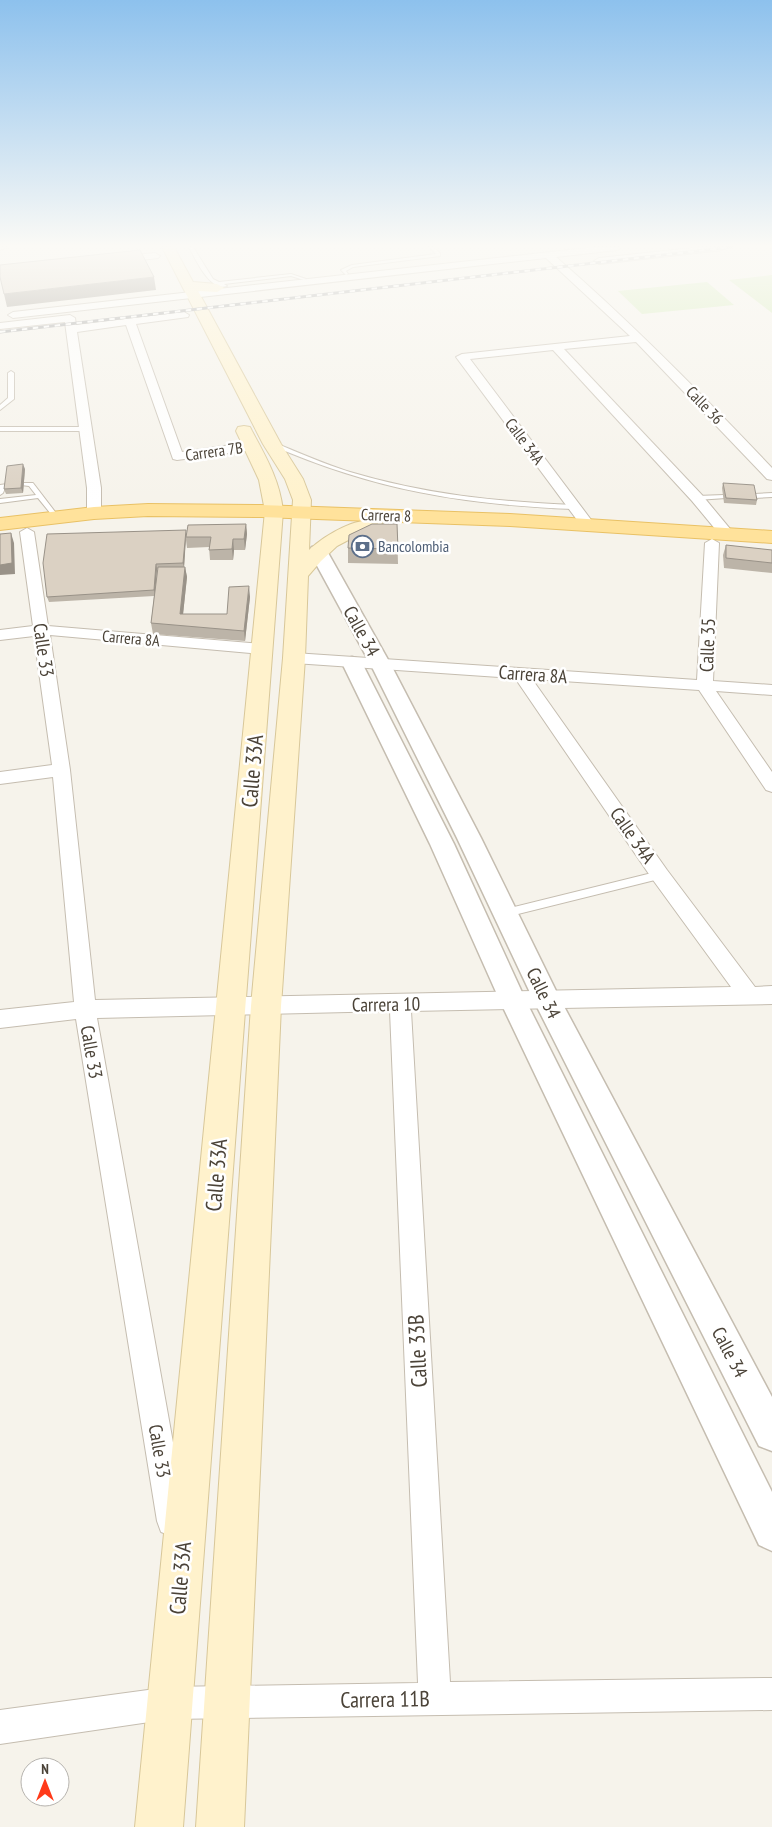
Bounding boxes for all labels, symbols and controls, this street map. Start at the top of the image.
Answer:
street label: Calle 36 [682,382,728,428]
street label: Calle 34A [501,414,549,469]
street label: Carrera 7B [184,437,244,465]
street label: Carrera 8 [361,504,411,526]
bank icon: Bancolombia [350,534,374,558]
place label: Bancolombia [378,536,449,556]
street label: Calle 34 [338,602,386,661]
street label: Calle 35 [694,618,720,672]
street label: Calle 33 [28,622,60,678]
street label: Carrera 8A [101,626,161,651]
street label: Carrera 8A [498,660,568,688]
street label: Calle 33A [235,733,269,808]
street label: Calle 34A [605,802,661,868]
street label: Calle 34 [521,964,567,1023]
street label: Carrera 10 [352,991,420,1017]
street label: Calle 33 [76,1023,108,1081]
street label: Calle 33A [199,1137,233,1212]
street label: Calle 33B [401,1314,433,1388]
street label: Calle 34 [707,1323,753,1382]
street label: Calle 33 [144,1422,176,1480]
street label: Calle 33A [163,1540,197,1615]
street label: Carrera 11B [340,1684,430,1714]
north arrow [20,1757,70,1807]
text: N [41,1760,49,1778]

